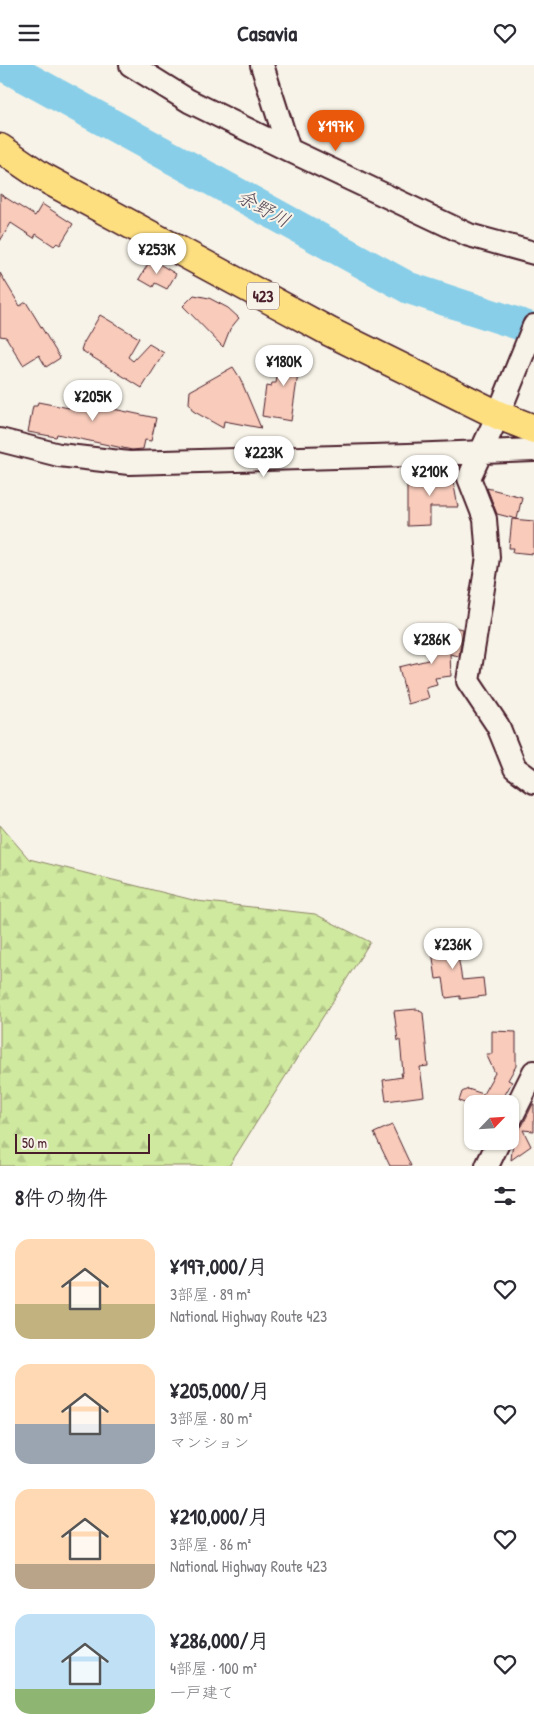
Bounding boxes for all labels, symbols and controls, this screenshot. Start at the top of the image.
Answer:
text: Casavia [237,18,297,48]
icon: menu [15,19,43,47]
icon: heart [491,19,519,47]
pin: ¥197K [301,109,371,152]
text: ¥197K [318,115,354,137]
water label: 余野川 [233,183,295,233]
pin: ¥253K [122,233,192,275]
text: ¥253K [138,238,176,260]
road number: 423 [247,283,279,310]
pin: ¥180K [249,345,319,387]
text: ¥180K [266,350,302,372]
pin: ¥205K [58,379,128,422]
text: ¥205K [74,385,112,407]
pin: ¥223K [229,435,299,478]
text: ¥223K [245,441,283,463]
pin: ¥210K [395,455,465,497]
text: ¥210K [412,460,448,482]
pin: ¥286K [397,623,467,665]
text: ¥286K [414,628,450,650]
pin: ¥236K [418,927,488,970]
text: ¥236K [435,933,471,955]
north arrow [464,1095,519,1150]
map controls [464,1095,519,1150]
scale bar [15,1131,150,1154]
text: 50 m [22,1133,47,1152]
icon: filters [491,1182,519,1210]
text: 8件の物件 [15,1183,108,1212]
text: ¥197,000/月 [170,1252,268,1281]
icon: home [55,1259,115,1319]
icon: heart [491,1275,519,1303]
text: 3部屋 · 89 m² [170,1283,251,1305]
text: National Highway Route 423 [170,1305,327,1327]
text: ¥205,000/月 [170,1376,270,1405]
icon: home [55,1384,115,1444]
icon: heart [491,1400,519,1428]
text: 3部屋 · 80 m² [170,1407,252,1429]
text: マンション [170,1431,249,1453]
text: ¥210,000/月 [170,1502,269,1531]
icon: home [55,1509,115,1569]
icon: heart [491,1525,519,1553]
text: 3部屋 · 86 m² [170,1533,251,1555]
text: National Highway Route 423 [170,1555,327,1577]
text: ¥286,000/月 [170,1626,269,1655]
icon: home [55,1634,115,1694]
icon: heart [491,1650,519,1678]
text: 4部屋 · 100 m² [170,1657,257,1679]
text: 一戸建て [170,1681,234,1703]

